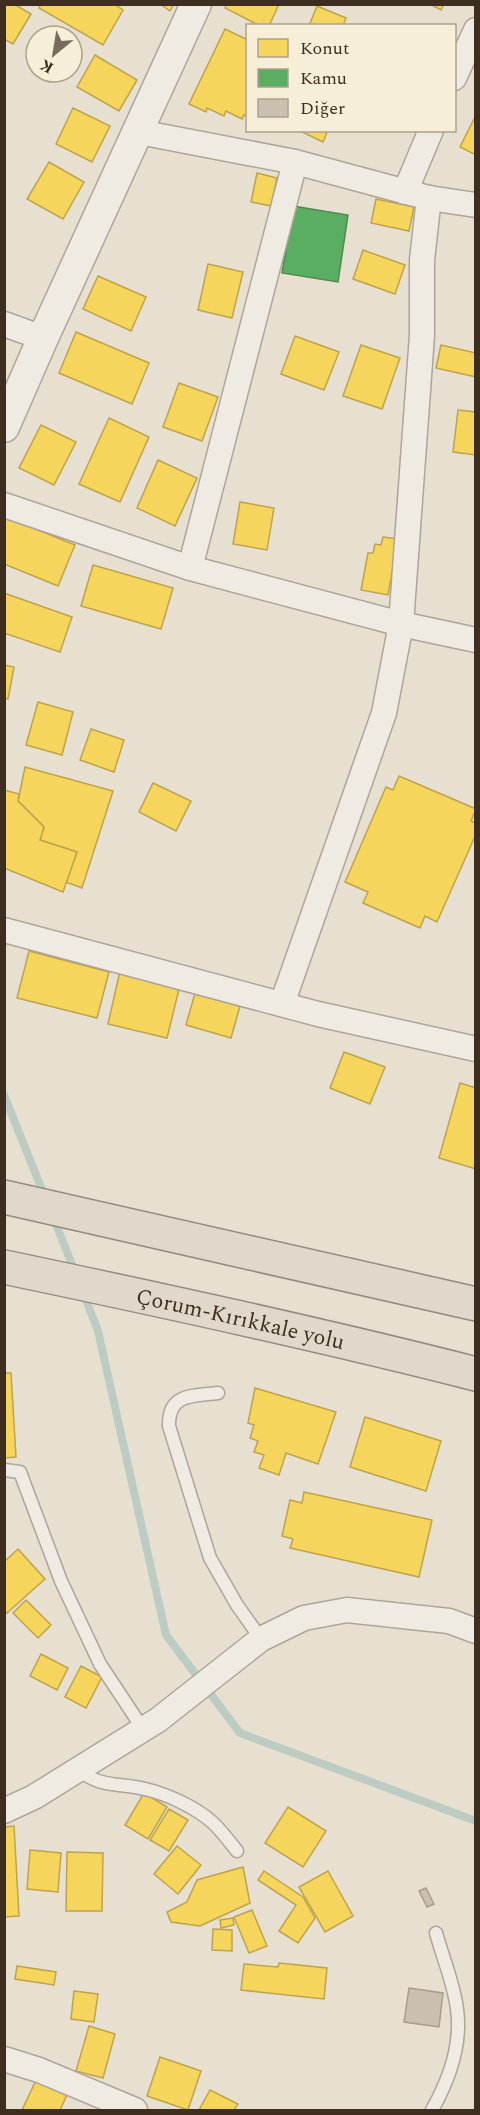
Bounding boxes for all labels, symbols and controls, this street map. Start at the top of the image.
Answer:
north arrow [24,24,84,84]
legend [246,24,456,132]
text: Konut [300,35,349,62]
text: K [35,52,58,80]
text: Kamu [300,65,347,92]
text: Diğer [300,95,345,122]
street label: Çorum-Kırıkkale yolu [133,1280,348,1359]

